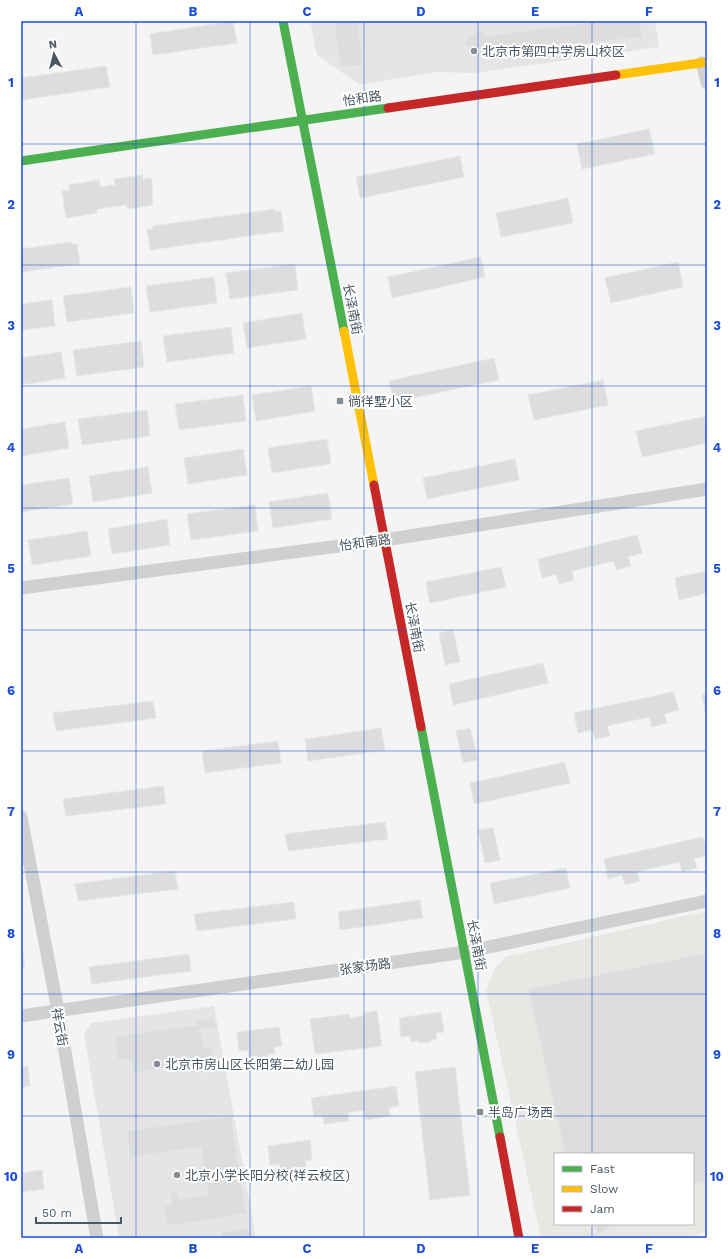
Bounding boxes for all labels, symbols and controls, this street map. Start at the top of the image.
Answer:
text: A [75,4,84,19]
text: B [189,4,198,19]
text: C [303,4,312,19]
text: D [416,4,426,19]
text: E [531,4,539,19]
text: F [645,4,653,19]
north arrow [34,34,74,74]
text: N [48,38,58,52]
place label: 北京市第四中学房山校区 [482,44,625,59]
marker: 北京市第四中学房山校区 [469,46,479,56]
text: 1 [8,75,14,90]
text: 1 [714,75,720,90]
street label: 怡和路 [342,88,382,109]
text: 2 [7,197,15,212]
text: 2 [713,197,721,212]
street label: 长泽南街 [340,282,365,336]
text: 3 [7,318,15,333]
text: 3 [713,318,721,333]
place label: 徜徉墅小区 [348,394,413,409]
marker: 徜徉墅小区 [335,396,345,406]
text: 4 [7,440,16,455]
text: 4 [713,440,722,455]
street label: 怡和南路 [338,531,392,554]
text: 5 [7,561,15,576]
text: 5 [713,561,721,576]
street label: 长泽南街 [402,600,427,654]
text: 6 [7,683,15,698]
text: 6 [713,683,721,698]
text: 7 [7,804,15,819]
text: 7 [713,804,721,819]
street label: 长泽南街 [464,918,489,972]
text: 8 [7,926,15,941]
text: 8 [713,926,721,941]
street label: 张家场路 [338,955,392,978]
street label: 祥云街 [49,1007,70,1048]
text: 9 [7,1047,15,1062]
text: 9 [713,1047,721,1062]
place label: 北京市房山区长阳第二幼儿园 [165,1057,334,1072]
marker: 北京市房山区长阳第二幼儿园 [152,1059,162,1069]
place label: 半岛广场西 [488,1105,553,1120]
marker: 半岛广场西 [475,1107,485,1117]
legend [554,1153,694,1225]
text: Fast [590,1162,615,1176]
place label: 北京小学长阳分校(祥云校区) [185,1168,350,1183]
text: 10 [4,1169,18,1184]
text: 10 [710,1169,724,1184]
marker: 北京小学长阳分校(祥云校区) [172,1170,182,1180]
text: Slow [590,1182,618,1196]
scale bar [36,1199,121,1225]
text: Jam [590,1202,615,1216]
text: 50 m [42,1206,72,1220]
text: A [75,1241,84,1256]
text: B [189,1241,198,1256]
text: C [303,1241,312,1256]
text: D [416,1241,426,1256]
text: E [531,1241,539,1256]
text: F [645,1241,653,1256]

